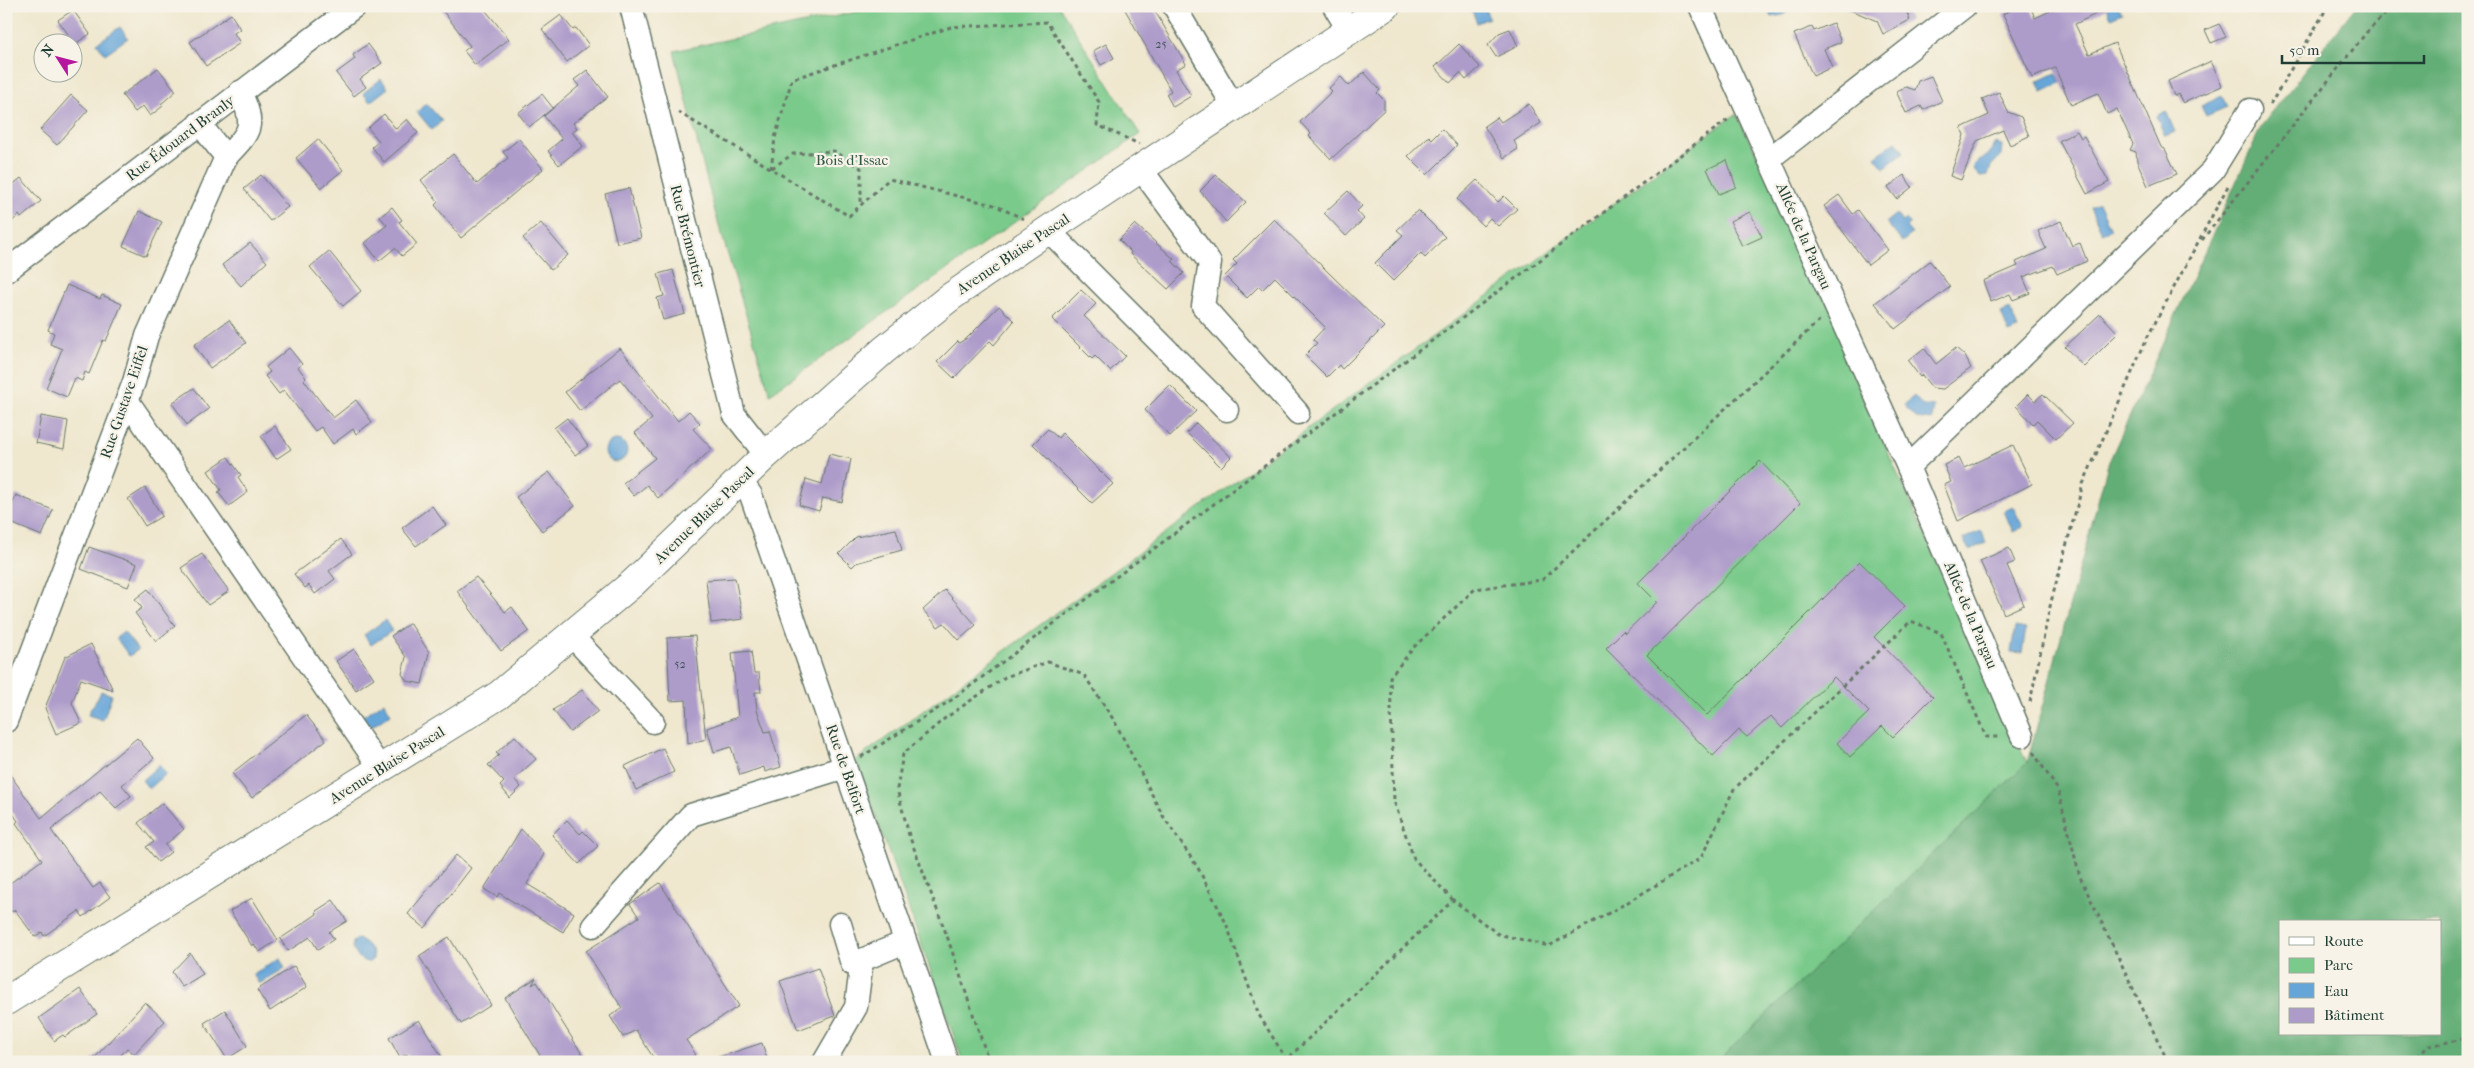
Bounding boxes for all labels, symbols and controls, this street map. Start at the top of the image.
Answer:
north arrow [32,32,82,82]
scale bar [2282,32,2424,64]
house number: 25 [1155,37,1167,51]
text: N [38,41,58,60]
text: 50 m [2289,41,2320,59]
street label: Rue Édouard Branly [122,91,239,185]
park label: Bois d'Issac [816,151,889,169]
street label: Allée de la Pargau [1772,179,1836,292]
street label: Rue Brémontier [667,183,710,290]
street label: Avenue Blaise Pascal [952,210,1073,299]
street label: Rue Gustave Eiffel [96,343,152,461]
street label: Avenue Blaise Pascal [649,463,758,568]
street label: Allée de la Pargau [1940,558,2002,672]
house number: 52 [674,657,686,671]
street label: Avenue Blaise Pascal [325,722,448,808]
street label: Rue de Belfort [822,722,870,817]
legend [2279,920,2442,1036]
text: Route [2324,932,2364,950]
text: Parc [2324,956,2353,974]
text: Eau [2324,982,2349,1000]
text: Bâtiment [2324,1006,2385,1024]

